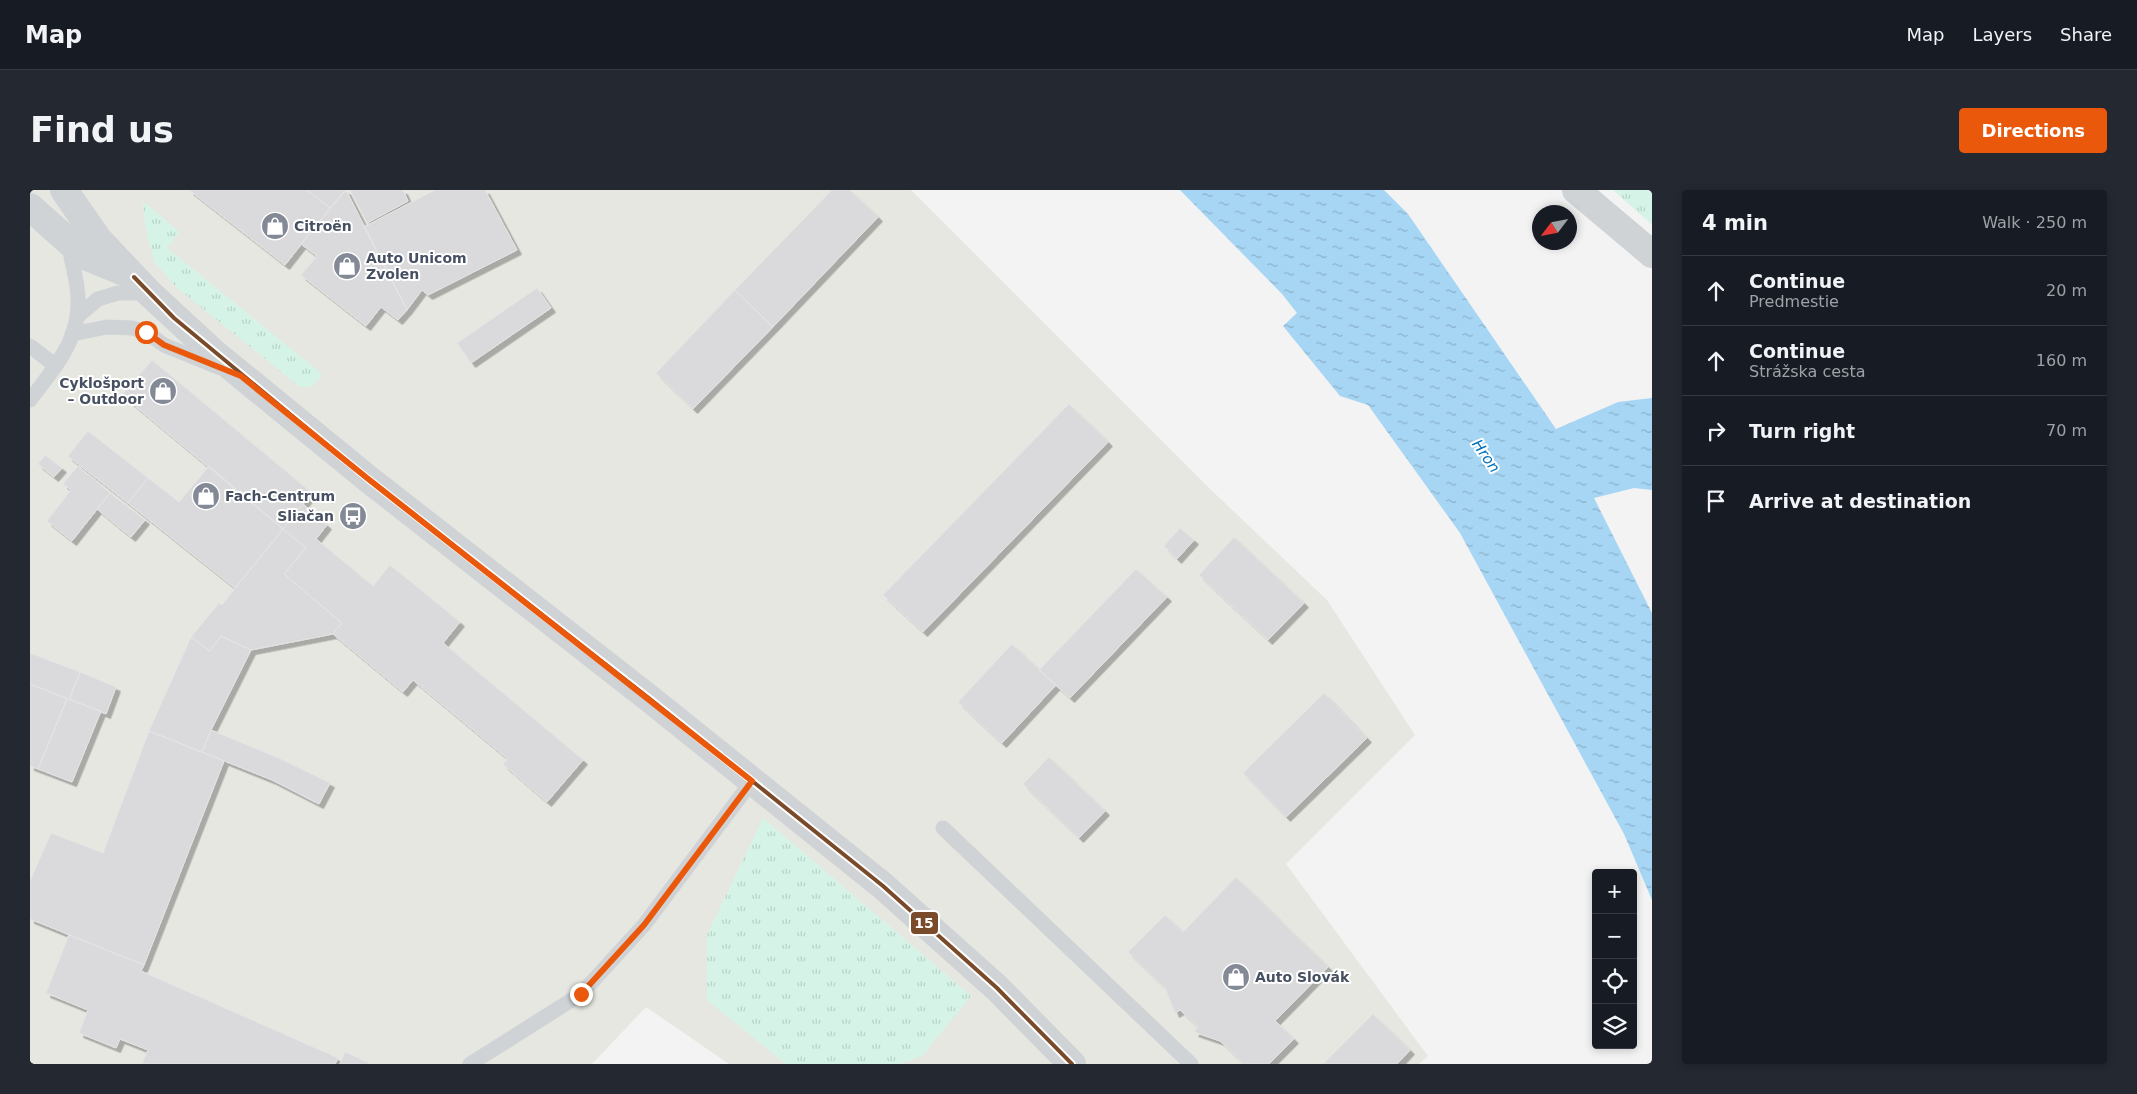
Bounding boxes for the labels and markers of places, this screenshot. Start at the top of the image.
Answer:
shop icon: Citroën [260,211,290,241]
place label: Citroën [294,218,352,234]
place label: Auto Unicom Zvolen [366,250,467,282]
shop icon: Auto Unicom Zvolen [332,251,362,281]
place label: Cyklošport – Outdoor [59,375,144,407]
shop icon: Cyklošport – Outdoor [148,376,178,406]
shop icon: Fach-Centrum [191,481,221,511]
place label: Fach-Centrum [225,488,335,504]
bus stop icon: Sliačan [338,501,368,531]
place label: Sliačan [277,508,334,524]
shop icon: Auto Slovák [1221,962,1251,992]
place label: Auto Slovák [1255,969,1350,985]

